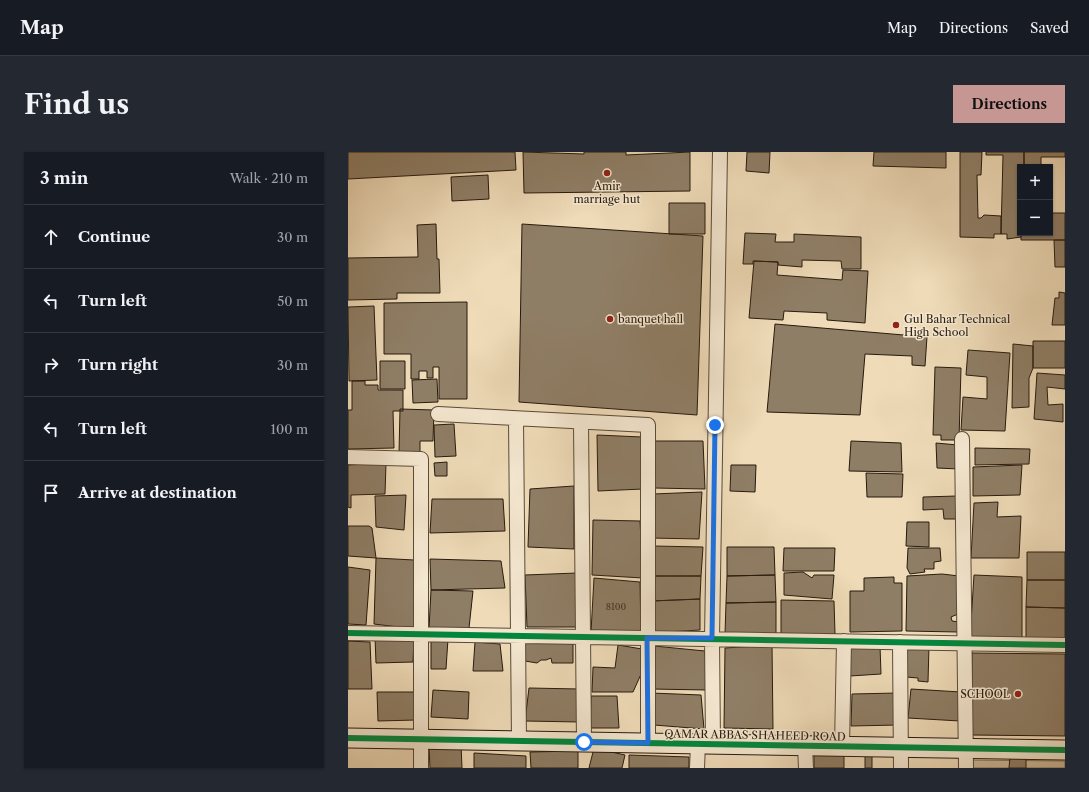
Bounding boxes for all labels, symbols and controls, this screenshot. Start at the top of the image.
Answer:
text: Map [20,16,64,39]
text: Map [887,19,917,37]
text: Directions [939,19,1008,37]
text: Saved [1030,19,1069,37]
button: Directions [953,85,1065,123]
text: Find us [24,87,129,121]
map controls [1017,164,1053,236]
button: + [1017,164,1053,200]
text: 3 min [40,168,89,188]
marker: Amir marriage hut [602,168,612,178]
text: Walk · 210 m [230,170,308,186]
place label: Amir marriage hut [574,179,641,206]
button: − [1017,200,1053,236]
icon: ahead [40,226,62,248]
text: Continue [78,227,150,246]
text: 30 m [277,229,308,245]
icon: left [40,290,62,312]
text: Turn left [78,291,147,310]
text: 50 m [277,293,308,309]
place label: banquet hall [618,312,684,326]
place label: Gul Bahar Technical High School [904,312,1011,339]
marker: banquet hall [605,314,615,324]
marker: Gul Bahar Technical High School [891,320,901,330]
icon: right [40,354,62,376]
text: Turn right [78,355,158,374]
text: 30 m [277,357,308,373]
route end [706,416,724,434]
icon: left [40,418,62,440]
text: Turn left [78,419,147,438]
text: 100 m [270,421,308,437]
icon: arrive [40,482,62,504]
text: Arrive at destination [78,483,237,502]
house number: 8100 [606,601,627,612]
place label: SCHOOL [960,687,1011,701]
marker: SCHOOL [1013,689,1023,699]
street label: QAMAR ABBAS SHAHEED ROAD [664,726,846,744]
route start [575,733,593,751]

